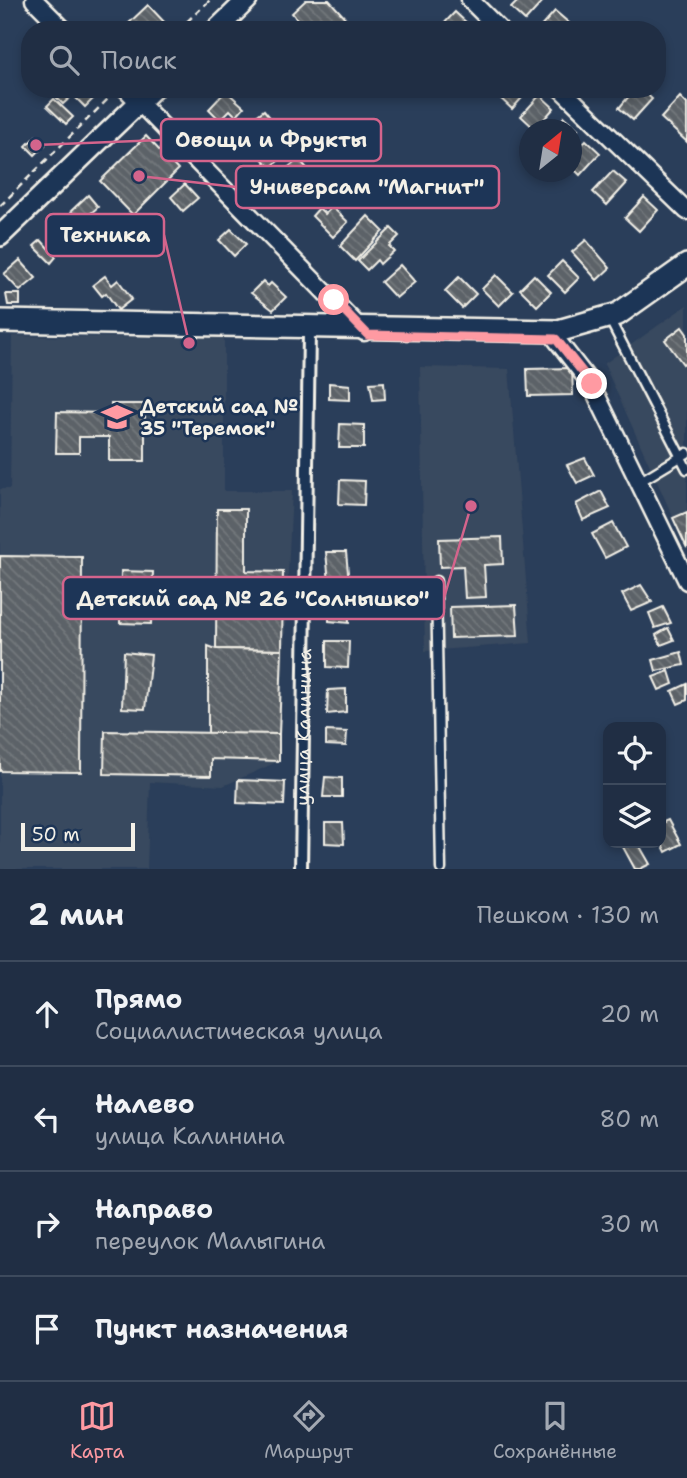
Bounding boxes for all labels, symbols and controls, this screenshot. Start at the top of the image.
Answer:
search box [21,21,666,98]
icon: search [45,41,83,79]
text: Поиск [101,42,177,77]
callout: Овощи и Фрукты [161,119,381,161]
north arrow [519,119,582,182]
text: Овощи и Фрукты [175,126,367,154]
callout: Универсам "Магнит" [236,166,499,208]
text: Универсам "Магнит" [250,173,484,201]
callout: Техника [46,214,164,256]
text: Техника [60,221,151,249]
route start [318,284,349,315]
route end [576,368,607,399]
place label: Детский сад № 35 "Теремок" [140,394,298,441]
school or university icon: Детский сад № 35 "Теремок" [100,400,134,434]
callout: Детский сад № 26 "Солнышко" [63,577,444,619]
text: Детский сад № 26 "Солнышко" [77,585,430,613]
street label: улица Калинина [289,648,317,806]
map controls [603,722,666,848]
button: locate [603,722,666,785]
button: layers [603,785,666,848]
scale bar [21,820,135,852]
text: 50 m [32,822,80,847]
text: 2 мин [28,894,124,935]
text: Пешком · 130 m [477,900,659,930]
text: Прямо [95,981,183,1016]
icon: ahead [28,995,66,1033]
text: 20 m [600,999,659,1029]
text: Социалистическая улица [95,1016,382,1046]
text: Налево [95,1086,195,1121]
icon: left [28,1100,66,1138]
text: 80 m [600,1104,659,1134]
text: улица Калинина [95,1121,285,1151]
text: Направо [95,1191,213,1226]
icon: right [28,1205,66,1243]
text: 30 m [600,1209,659,1239]
text: переулок Малыгина [95,1226,325,1256]
icon: arrive [28,1310,66,1348]
text: Пункт назначения [95,1311,348,1346]
tab: Карта [70,1397,124,1464]
tab: Маршрут [264,1397,353,1464]
tab: Сохранённые [493,1397,617,1464]

